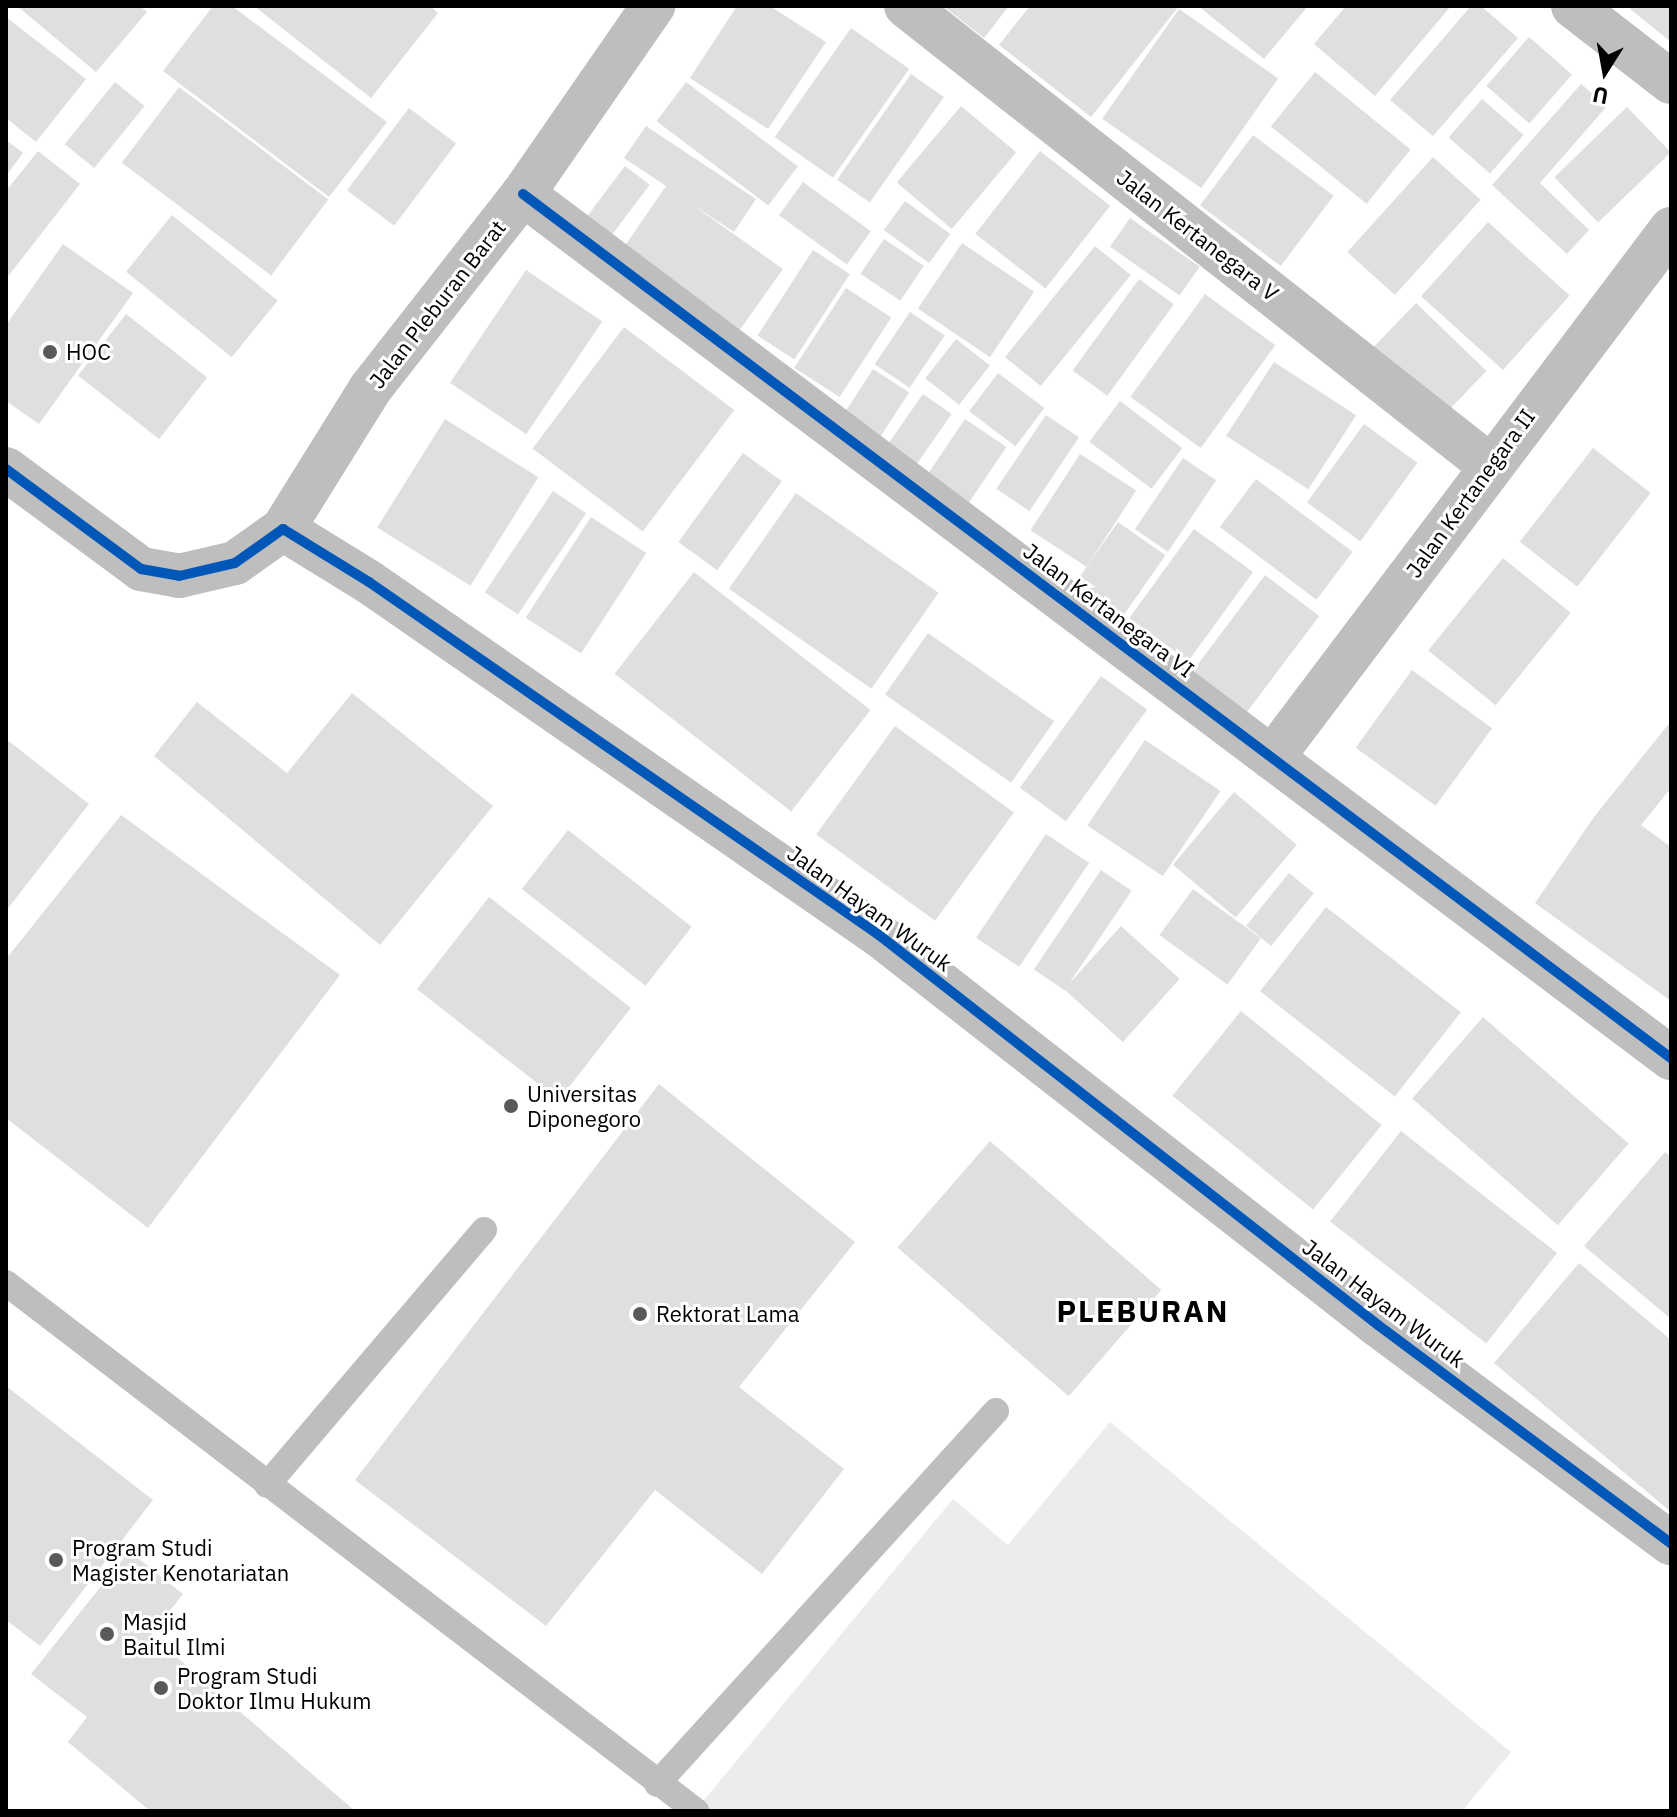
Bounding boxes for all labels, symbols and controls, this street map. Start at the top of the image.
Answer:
north arrow [1565,32,1645,112]
text: U [1590,80,1611,112]
street label: Jalan Kertanegara V [1112,164,1284,306]
street label: Jalan Pleburan Barat [363,215,511,393]
place label: HOC [66,339,111,365]
marker: HOC [41,343,59,361]
street label: Jalan Kertanegara II [1400,404,1540,582]
street label: Jalan Kertanegara VI [1019,537,1199,683]
street label: Jalan Hayam Wuruk [783,840,957,976]
place label: Universitas Diponegoro [527,1080,641,1132]
marker: Universitas Diponegoro [502,1097,520,1115]
street label: Jalan Hayam Wuruk [1298,1233,1470,1373]
district label: PLEBURAN [1056,1293,1230,1329]
place label: Rektorat Lama [656,1301,800,1327]
marker: Rektorat Lama [631,1305,649,1323]
place label: Program Studi Magister Kenotariatan [72,1534,289,1586]
marker: Program Studi Magister Kenotariatan [47,1551,65,1569]
place label: Masjid Baitul Ilmi [123,1608,225,1660]
marker: Masjid Baitul Ilmi [98,1625,116,1643]
place label: Program Studi Doktor Ilmu Hukum [177,1662,371,1714]
marker: Program Studi Doktor Ilmu Hukum [152,1679,170,1697]

